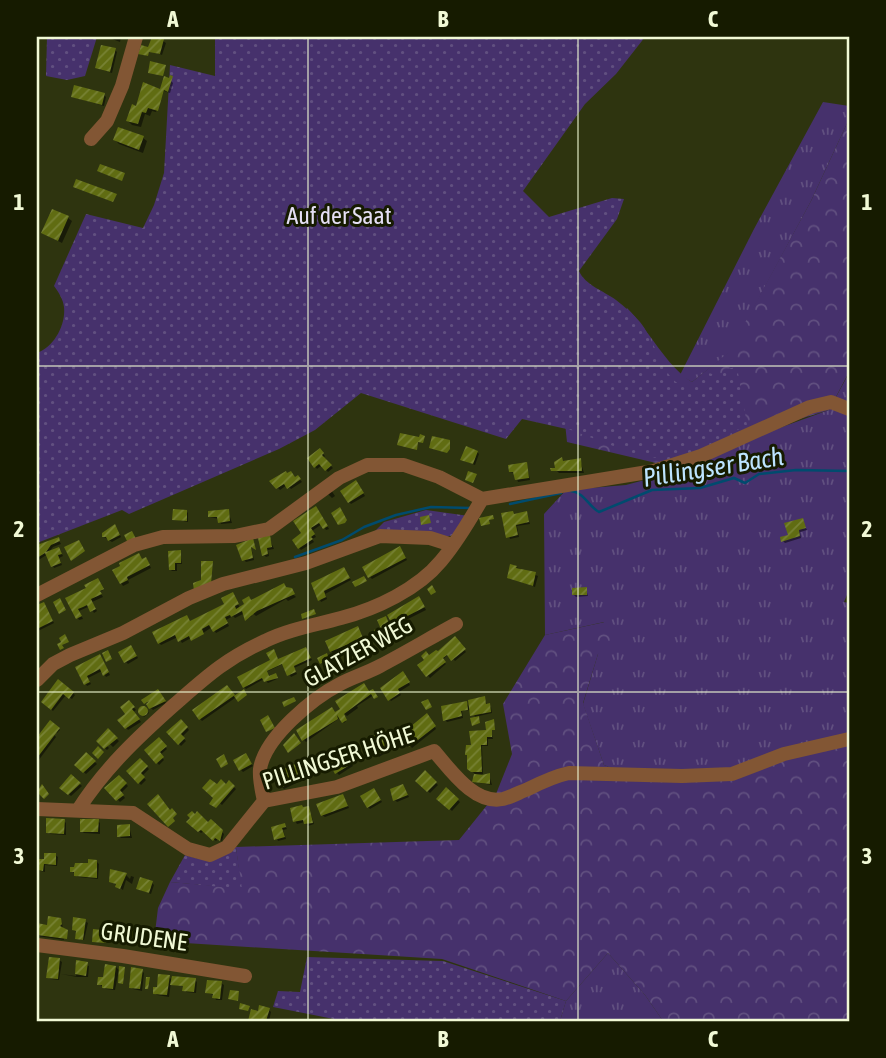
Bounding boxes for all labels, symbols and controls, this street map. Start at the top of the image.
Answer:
text: A [166,6,179,32]
text: B [438,6,449,32]
text: C [708,6,719,32]
text: 1 [14,189,25,215]
text: 1 [862,189,873,215]
park label: Auf der Saat [286,202,392,229]
water label: Pillingser Bach [641,441,786,493]
text: 2 [14,516,24,542]
text: 2 [862,516,872,542]
street label: GLATZER WEG [299,611,417,692]
street label: PILLINGSER HÖHE [259,720,417,795]
text: 3 [14,843,24,869]
text: 3 [862,843,872,869]
street label: GRUDENE [99,917,189,956]
text: A [166,1026,179,1052]
text: B [438,1026,449,1052]
text: C [708,1026,719,1052]

